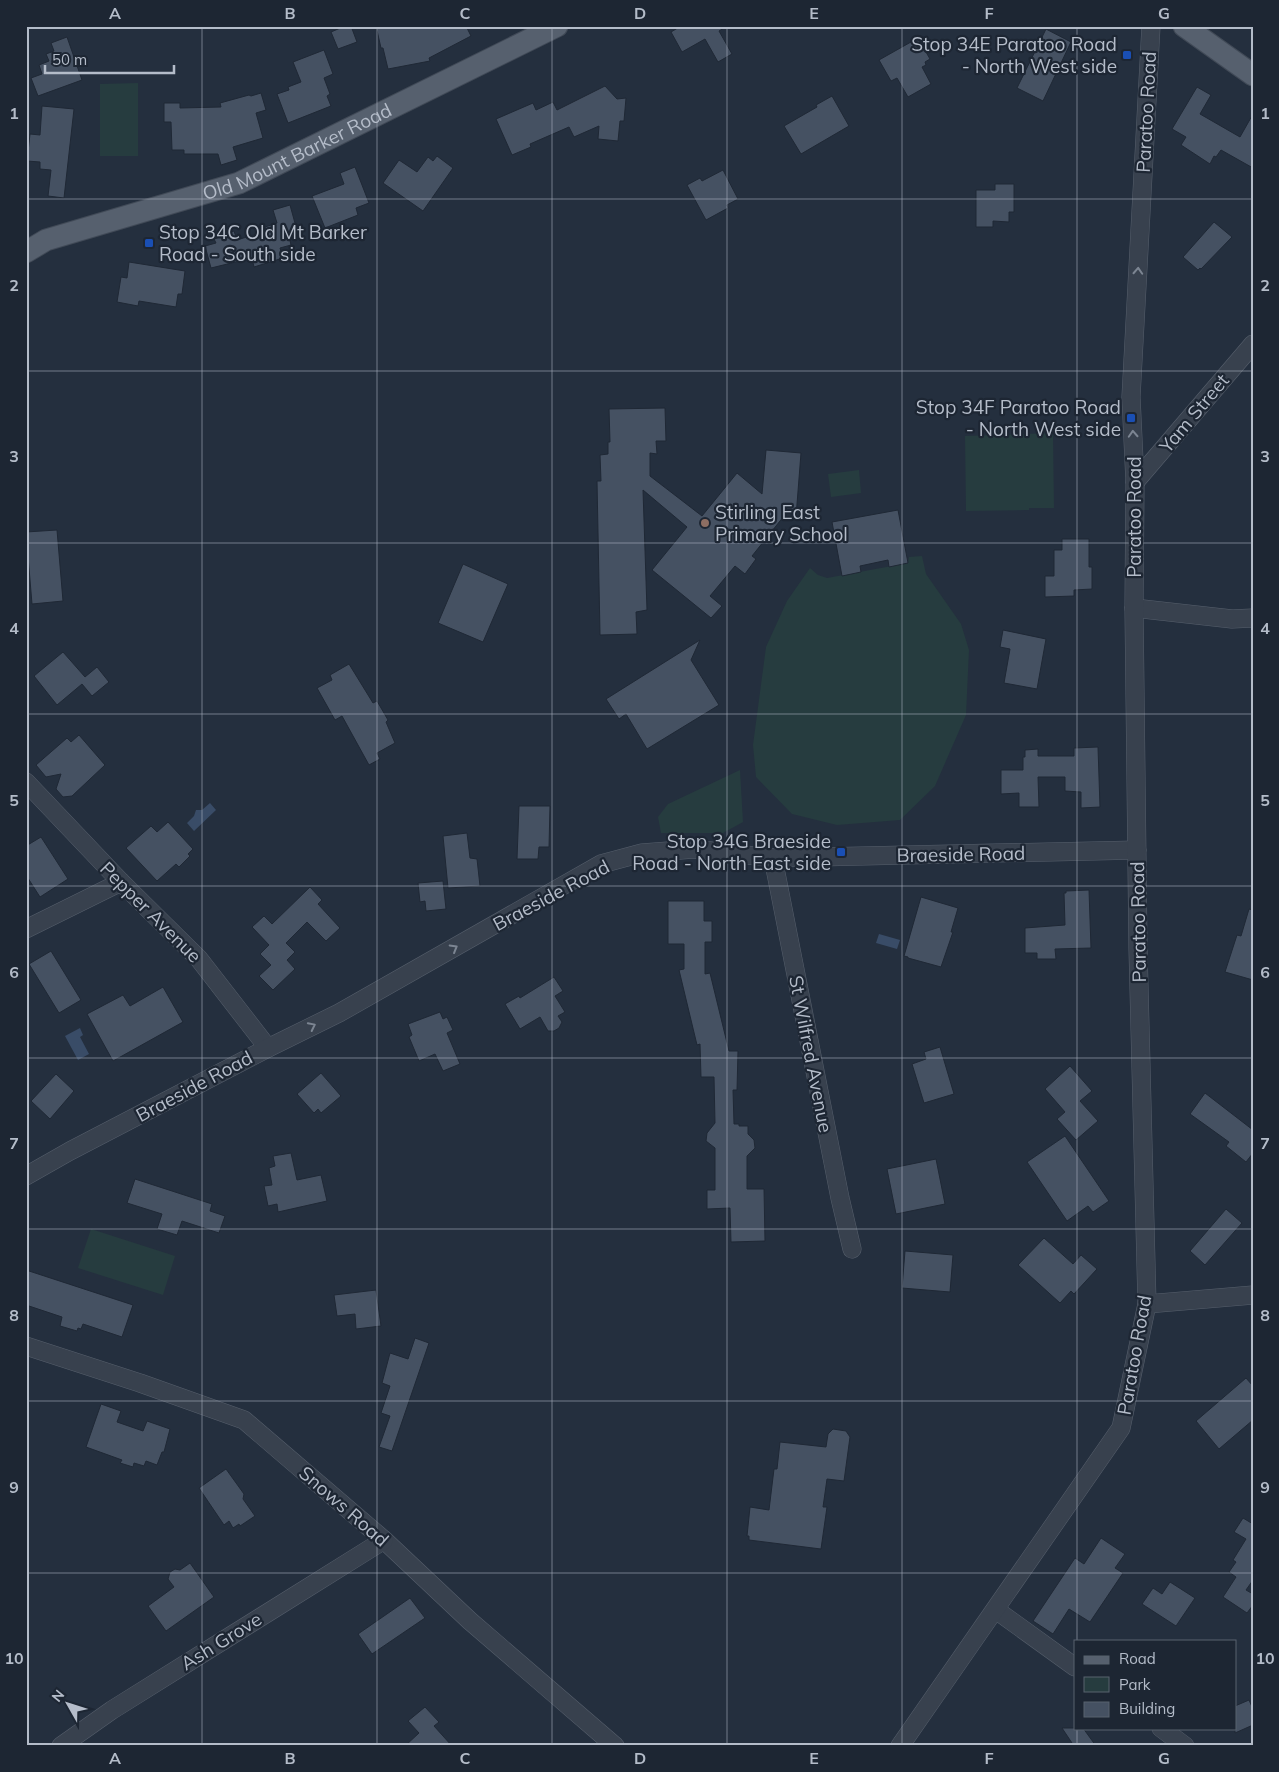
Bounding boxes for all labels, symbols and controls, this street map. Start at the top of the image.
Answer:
text: A [109,3,121,23]
text: B [284,3,296,23]
text: C [460,3,471,23]
text: D [634,3,646,23]
text: E [809,3,819,23]
text: F [984,3,994,23]
text: G [1158,3,1170,23]
place label: Stop 34E Paratoo Road - North West side [911,32,1117,78]
scale bar [45,42,174,74]
marker: Stop 34E Paratoo Road - North West side [1121,49,1133,61]
text: 50 m [52,50,87,69]
street label: Paratoo Road [1131,51,1161,173]
street label: Old Mount Barker Road [200,98,395,205]
text: 1 [9,103,19,123]
text: 1 [1260,103,1270,123]
place label: Stop 34C Old Mt Barker Road - South side [159,220,367,266]
marker: Stop 34C Old Mt Barker Road - South side [143,237,155,249]
one-way arrow [1132,267,1143,275]
text: 2 [9,275,19,295]
text: 2 [1260,275,1270,295]
street label: Yam Street [1153,368,1234,458]
place label: Stop 34F Paratoo Road - North West side [916,395,1121,441]
marker: Stop 34F Paratoo Road - North West side [1125,412,1137,424]
one-way arrow [1127,430,1138,438]
text: 3 [9,446,19,466]
text: 3 [1260,446,1270,466]
street label: Paratoo Road [1122,456,1146,578]
place label: Stirling East Primary School [715,500,848,546]
marker: Stirling East Primary School [699,517,711,529]
text: 4 [9,618,19,638]
text: 4 [1260,618,1270,638]
text: 5 [9,790,19,810]
text: 5 [1260,790,1270,810]
place label: Stop 34G Braeside Road - North East side [632,829,831,875]
street label: Braeside Road [896,841,1026,867]
marker: Stop 34G Braeside Road - North East side [835,846,847,858]
street label: Braeside Road [489,854,613,936]
street label: Pepper Avenue [95,856,207,968]
street label: Paratoo Road [1125,861,1151,983]
one-way arrow [449,944,458,954]
text: 6 [9,962,19,982]
text: 6 [1260,962,1270,982]
street label: St Wilfred Avenue [784,973,838,1135]
one-way arrow [307,1022,316,1032]
street label: Braeside Road [132,1045,256,1127]
text: 7 [9,1133,19,1153]
text: 7 [1260,1133,1270,1153]
street label: Paratoo Road [1112,1293,1156,1417]
text: 8 [9,1305,19,1325]
text: 8 [1260,1305,1270,1325]
street label: Snows Road [294,1461,394,1551]
text: 9 [9,1477,19,1497]
text: 9 [1260,1477,1270,1497]
street label: Ash Grove [176,1607,266,1675]
legend [1074,1640,1236,1730]
text: 10 [4,1648,24,1668]
text: 10 [1255,1648,1275,1668]
text: Road [1119,1649,1156,1668]
text: Park [1119,1675,1151,1694]
north arrow [42,1680,92,1730]
text: N [48,1686,68,1706]
text: Building [1119,1699,1175,1718]
text: A [109,1748,121,1768]
text: B [284,1748,296,1768]
text: C [460,1748,471,1768]
text: D [634,1748,646,1768]
text: E [809,1748,819,1768]
text: F [984,1748,994,1768]
text: G [1158,1748,1170,1768]

